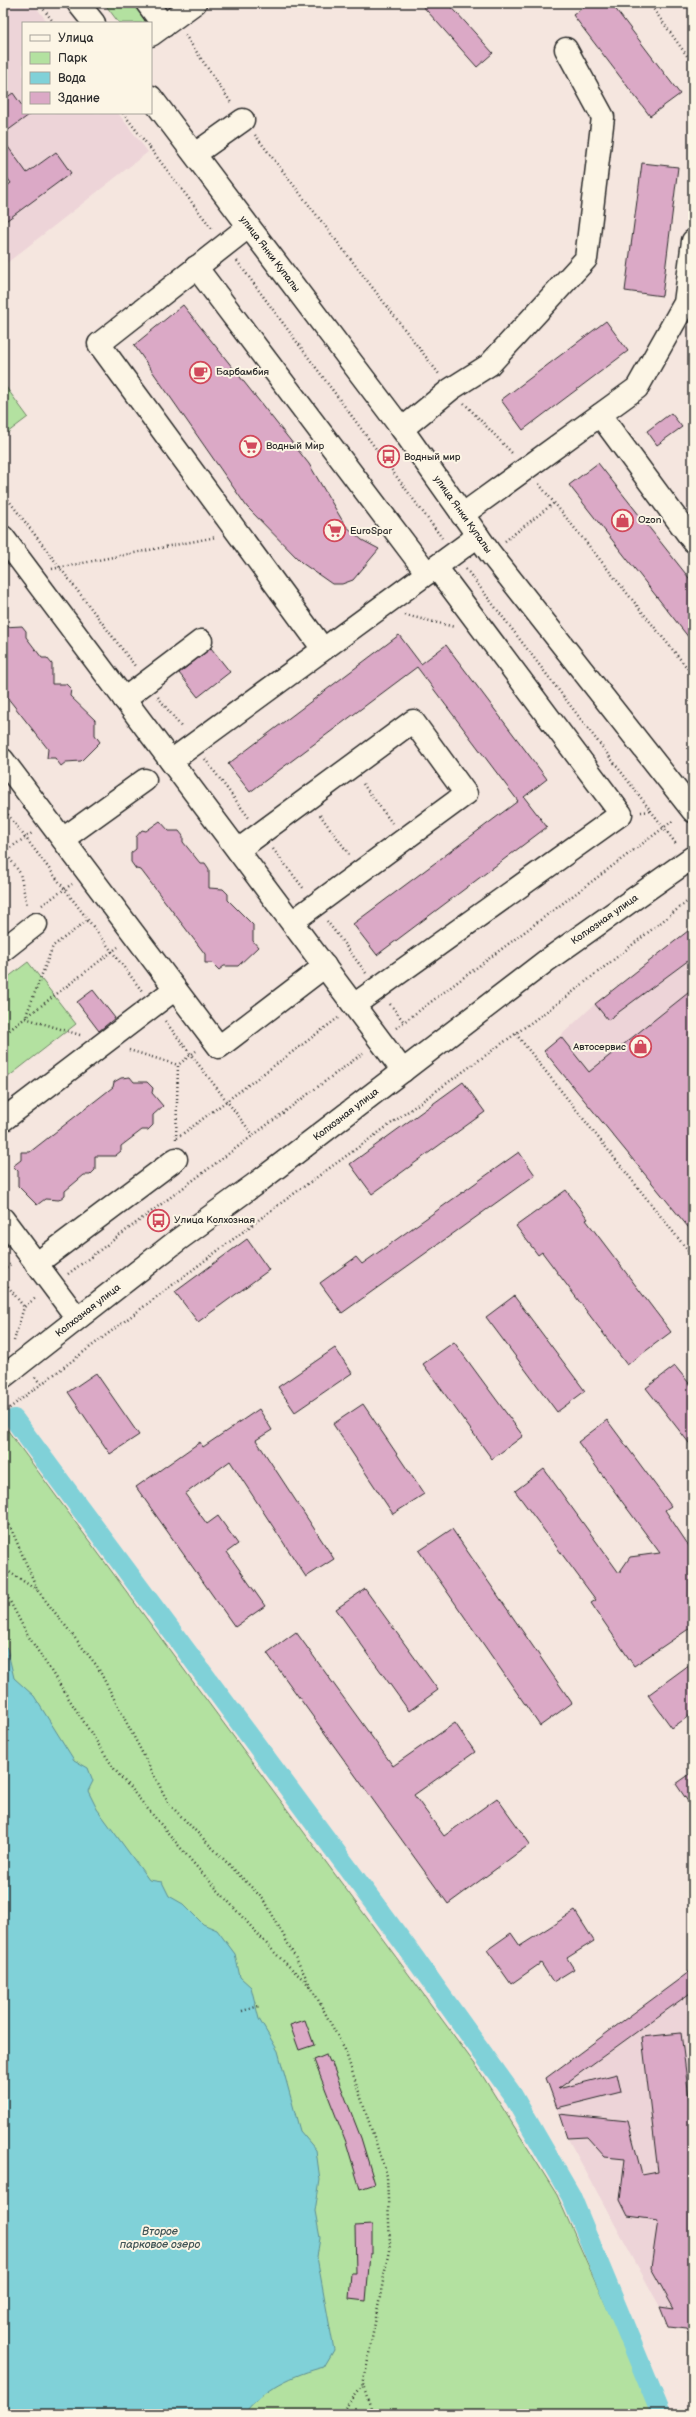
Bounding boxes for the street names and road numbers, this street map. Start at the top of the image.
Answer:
street label: улица Янки Купалы [237,214,302,295]
street label: улица Янки Купалы [431,473,494,556]
street label: Колхозная улица [569,892,641,947]
street label: Колхозная улица [311,1086,381,1143]
street label: Колхозная улица [53,1281,123,1340]

